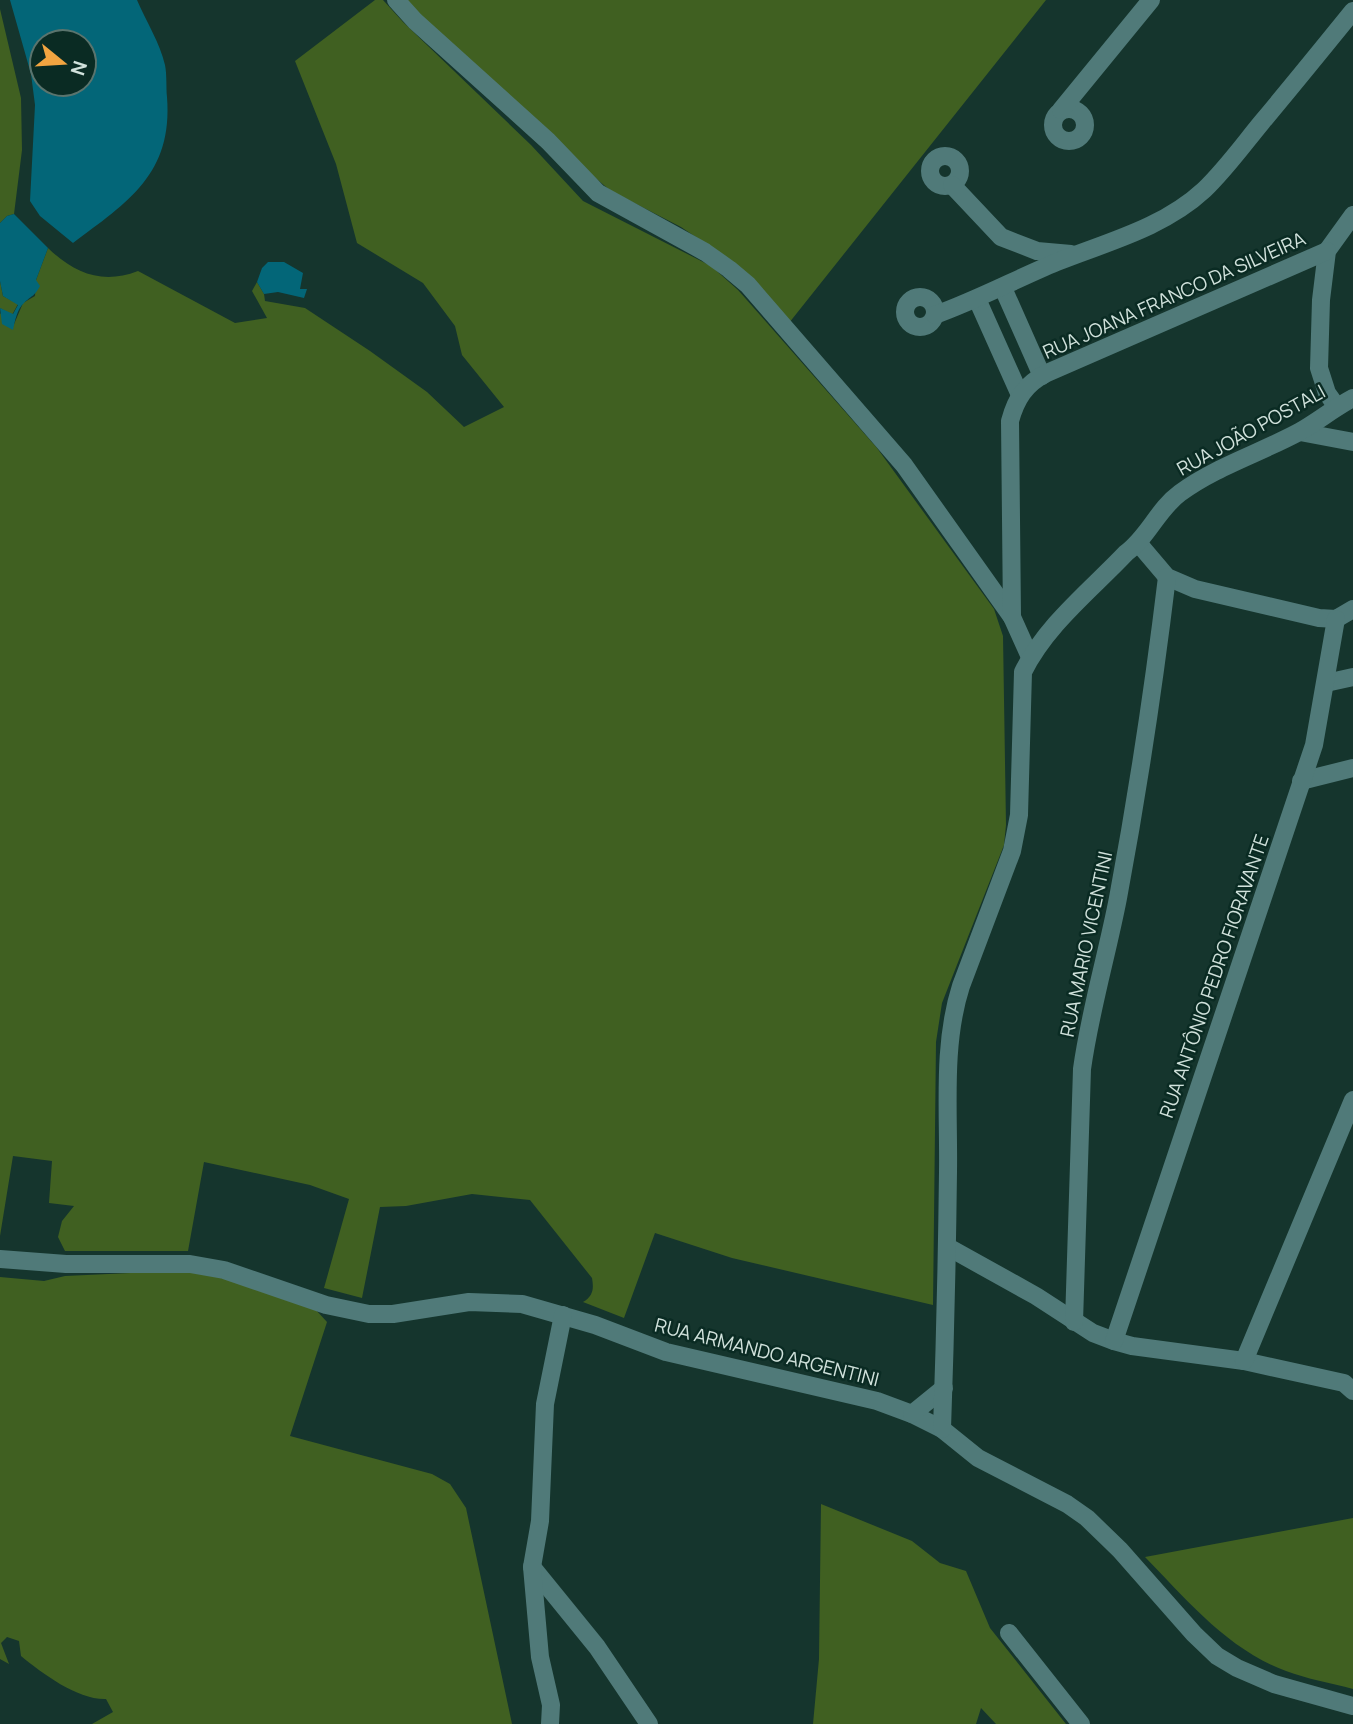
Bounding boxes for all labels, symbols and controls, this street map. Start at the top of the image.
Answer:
north arrow [28,28,98,98]
text: N [65,58,94,79]
street label: RUA JOANA FRANCO DA SILVEIRA [1039,225,1309,365]
street label: RUA JOÃO POSTALI [1172,378,1330,482]
street label: RUA ANTÔNIO PEDRO FIORAVANTE [1153,831,1275,1121]
street label: RUA MARIO VICENTINI [1054,849,1118,1039]
street label: RUA ARMANDO ARGENTINI [652,1312,882,1392]

